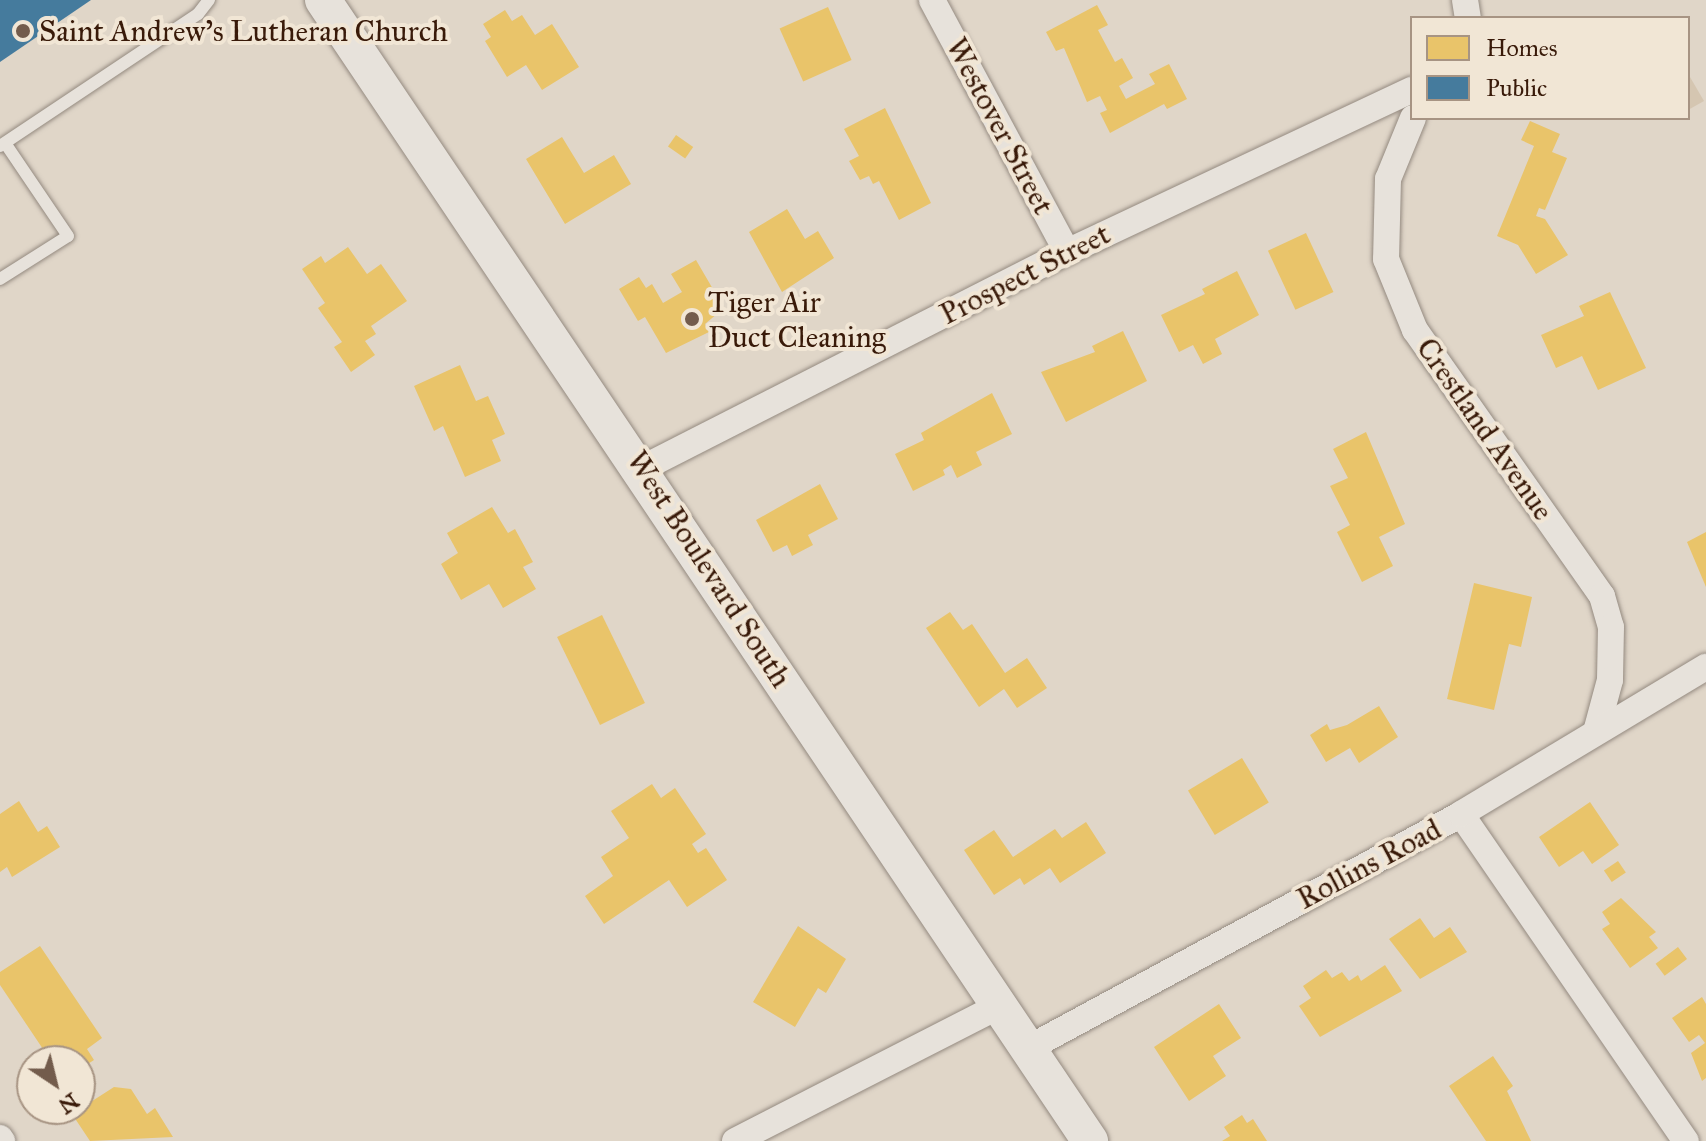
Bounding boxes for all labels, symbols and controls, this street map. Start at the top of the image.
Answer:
place label: Saint Andrew's Lutheran Church [39,13,448,49]
legend [1410,16,1690,120]
marker: Saint Andrew's Lutheran Church [14,22,32,40]
street label: Westover Street [938,31,1062,221]
text: Homes [1486,33,1558,63]
text: Public [1486,73,1547,103]
street label: Prospect Street [934,216,1116,332]
place label: Tiger Air Duct Cleaning [708,284,886,354]
marker: Tiger Air Duct Cleaning [683,310,701,328]
street label: Crestland Avenue [1409,331,1561,527]
street label: West Boulevard South [619,444,799,694]
street label: Rollins Road [1291,811,1447,917]
north arrow [16,1045,96,1125]
text: N [54,1087,84,1120]

